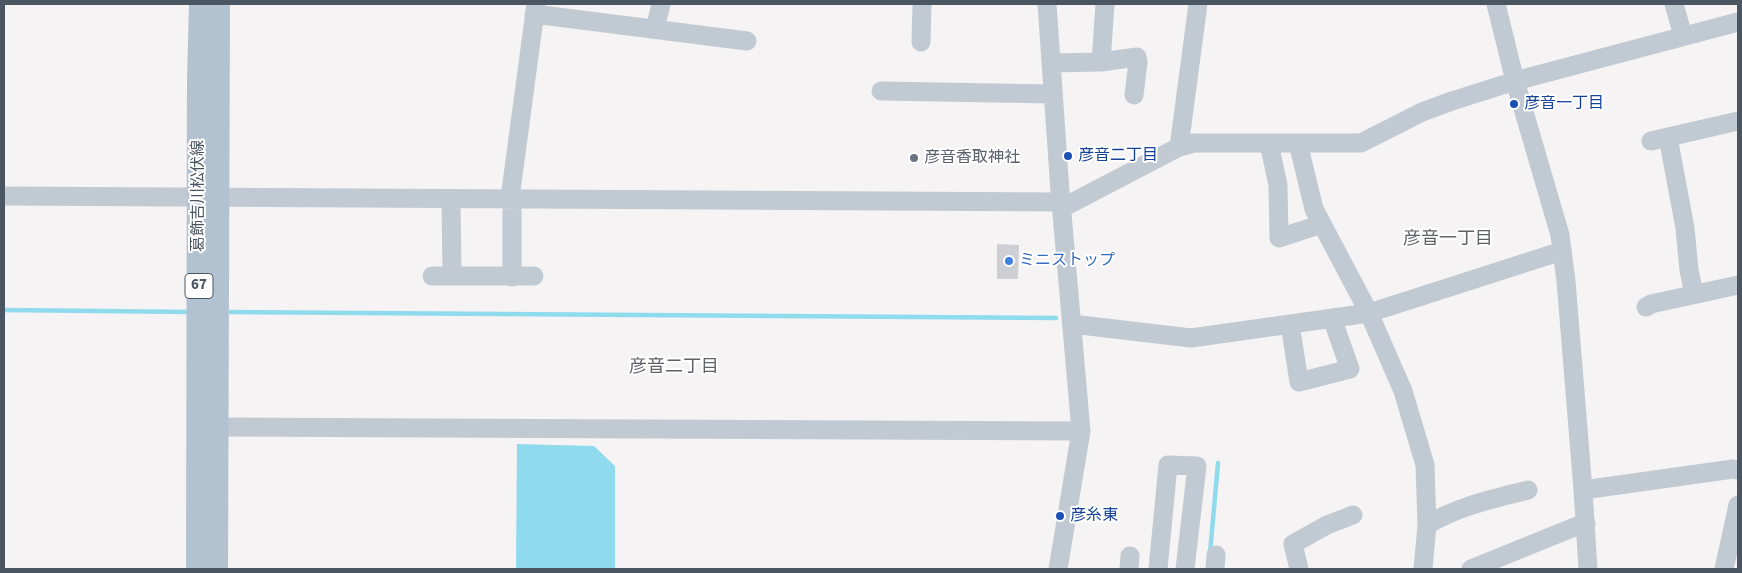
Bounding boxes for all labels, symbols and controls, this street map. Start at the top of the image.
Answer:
place label: 彦音一丁目 [1524,94,1604,114]
marker: 彦音一丁目 [1508,98,1520,110]
street label: 葛飾吉川松伏線 [189,140,209,252]
place label: 彦音二丁目 [1078,146,1158,166]
place label: 彦音香取神社 [924,148,1020,168]
marker: 彦音二丁目 [1062,150,1074,162]
marker: 彦音香取神社 [908,152,920,164]
district label: 彦音一丁目 [1403,229,1493,251]
place label: ミニストップ [1019,251,1115,271]
marker: ミニストップ [1003,255,1015,267]
road number: 67 [185,274,213,298]
district label: 彦音二丁目 [629,357,719,379]
place label: 彦糸東 [1070,506,1118,526]
marker: 彦糸東 [1054,510,1066,522]

